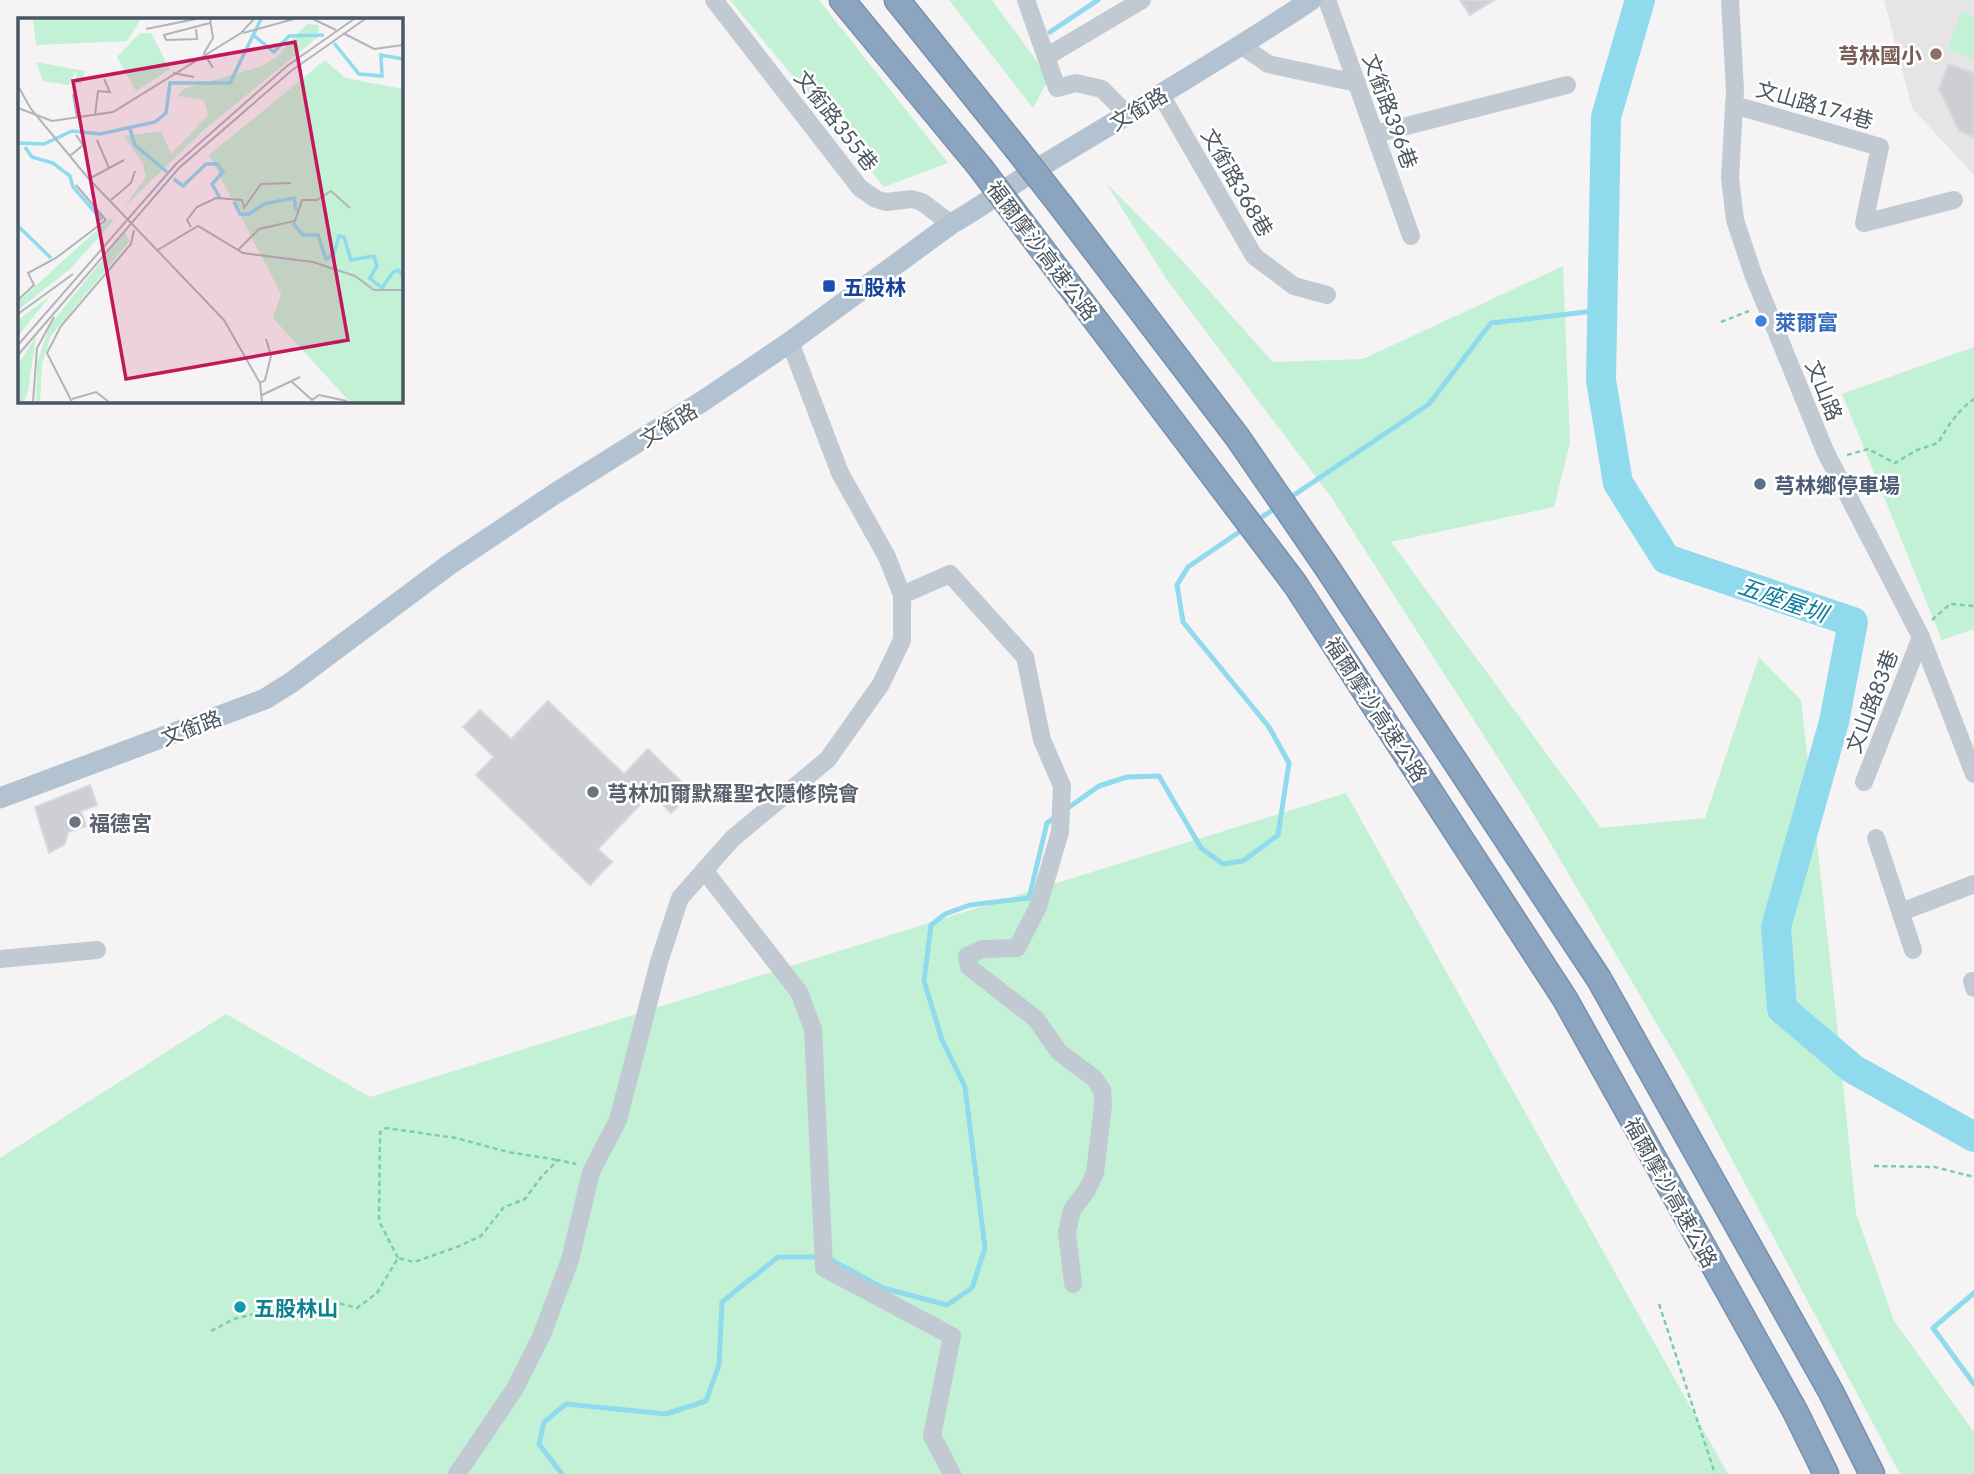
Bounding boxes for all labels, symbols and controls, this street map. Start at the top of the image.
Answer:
inset map [18,18,402,402]
place label: 芎林國小 [1838,42,1922,67]
marker: 芎林國小 [1928,46,1944,62]
street label: 文銜路396巷 [1359,50,1423,172]
street label: 文銜路355巷 [790,65,884,175]
street label: 文山路174巷 [1754,75,1876,133]
street label: 文銜路 [1105,81,1171,135]
street label: 文銜路368巷 [1197,124,1279,240]
street label: 福爾摩沙高速公路 [982,175,1104,325]
place label: 五股林 [843,274,906,299]
marker: 五股林 [821,278,837,294]
place label: 萊爾富 [1775,309,1838,334]
marker: 萊爾富 [1753,313,1769,329]
street label: 文山路 [1802,356,1848,424]
street label: 文銜路 [635,397,701,451]
place label: 芎林鄉停車場 [1774,472,1900,497]
marker: 芎林鄉停車場 [1752,476,1768,492]
water label: 五座屋圳 [1735,571,1834,628]
street label: 福爾摩沙高速公路 [1321,632,1433,786]
street label: 文山路83巷 [1840,646,1902,756]
street label: 文銜路 [157,704,225,750]
place label: 芎林加爾默羅聖衣隱修院會 [607,780,859,805]
marker: 芎林加爾默羅聖衣隱修院會 [585,784,601,800]
place label: 福德宮 [89,810,152,835]
marker: 福德宮 [67,814,83,830]
street label: 福爾摩沙高速公路 [1620,1112,1724,1272]
place label: 五股林山 [254,1295,338,1320]
marker: 五股林山 [232,1299,248,1315]

